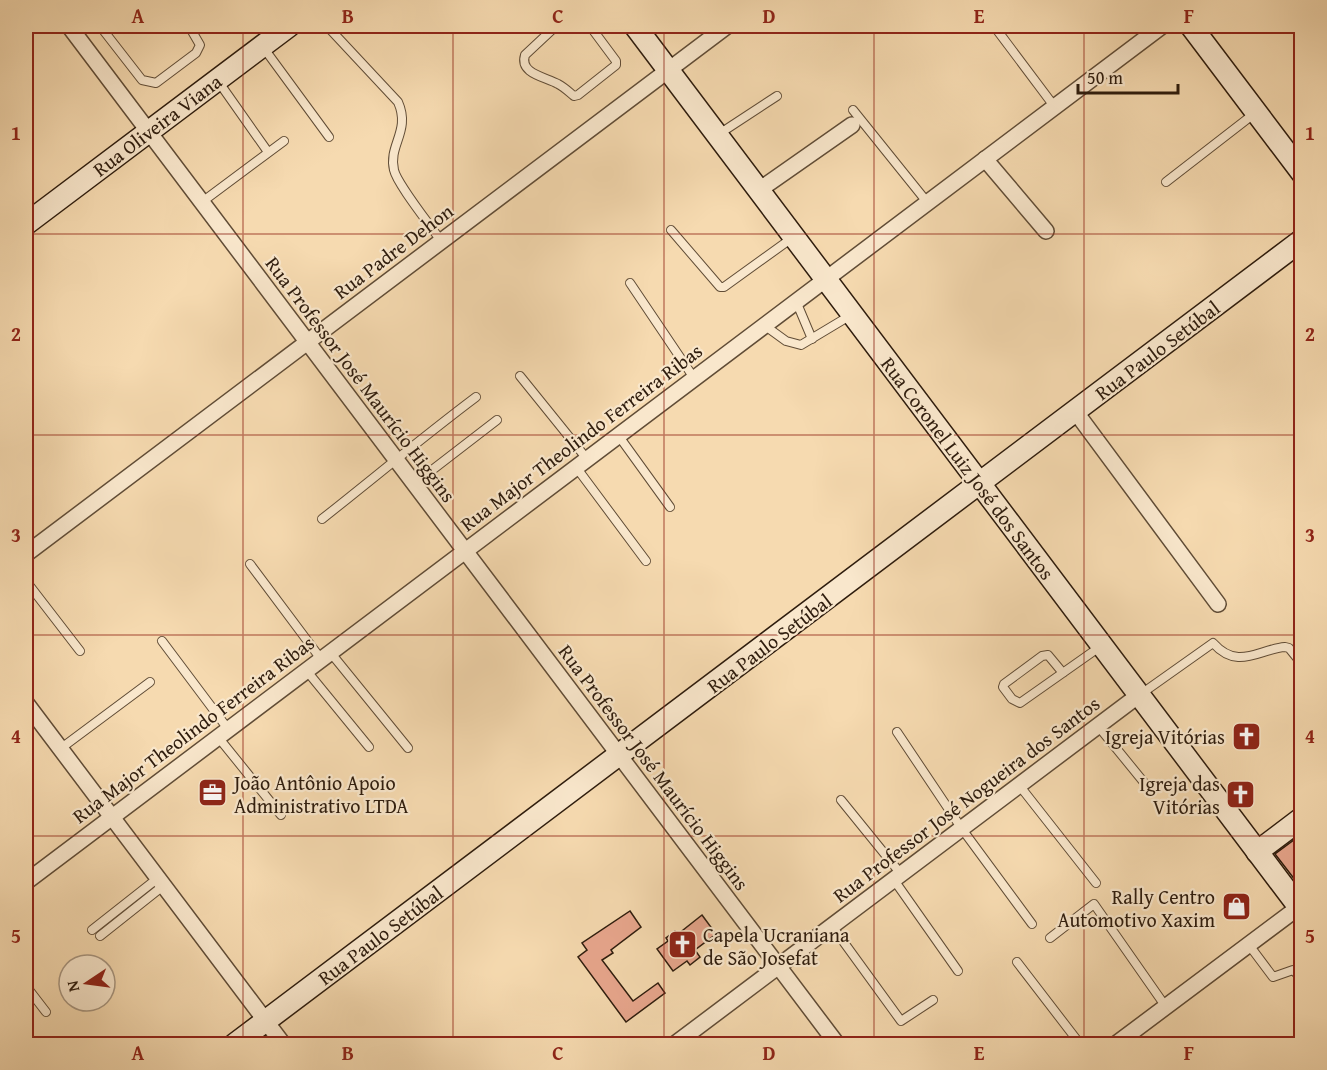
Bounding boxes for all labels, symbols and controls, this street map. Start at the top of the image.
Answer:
text: A [132,1,145,30]
text: B [342,1,354,30]
text: C [552,1,564,30]
text: D [762,1,776,30]
text: E [974,1,985,30]
text: F [1184,1,1194,30]
scale bar [1078,57,1178,95]
text: 50 m [1087,64,1123,91]
street label: Rua Oliveira Viana [86,67,228,183]
text: 1 [11,118,21,147]
text: 1 [1305,118,1315,147]
street label: Rua Padre Dehon [327,196,459,306]
street label: Rua Professor José Maurício Higgins [259,250,463,508]
street label: Rua Paulo Setúbal [1088,293,1226,407]
text: 2 [11,319,21,348]
text: 2 [1305,319,1315,348]
street label: Rua Major Theolindo Ferreira Ribas [454,336,708,538]
street label: Rua Coronel Luiz José dos Santos [874,350,1062,586]
text: 3 [11,520,21,549]
text: 3 [1305,520,1315,549]
street label: Rua Paulo Setúbal [700,586,838,700]
street label: Rua Major Theolindo Ferreira Ribas [66,628,320,830]
street label: Rua Professor José Maurício Higgins [552,638,756,896]
street label: Rua Professor José Nogueira dos Santos [826,689,1106,909]
church icon: Igreja Vitórias [1230,720,1262,752]
text: 4 [11,721,21,750]
text: 4 [1305,721,1315,750]
place label: Igreja Vitórias [1105,722,1225,751]
place label: João Antônio Apoio Administrativo LTDA [231,768,408,820]
place label: Igreja das Vitórias [1139,769,1220,821]
office icon: João Antônio Apoio Administrativo LTDA [197,777,229,809]
church icon: Igreja das Vitórias [1225,778,1257,810]
street label: Rua Paulo Setúbal [311,878,449,992]
place label: Rally Centro Automotivo Xaxim [1057,882,1216,934]
shop icon: Rally Centro Automotivo Xaxim [1220,891,1252,923]
place label: Capela Ucraniana de São Josefat [703,920,850,972]
text: 5 [11,921,21,950]
text: 5 [1305,921,1315,950]
church icon: Capela Ucraniana de São Josefat [666,929,698,961]
north arrow [57,953,117,1013]
text: N [59,978,85,994]
text: A [132,1038,145,1067]
text: B [342,1038,354,1067]
text: C [552,1038,564,1067]
text: D [762,1038,776,1067]
text: E [974,1038,985,1067]
text: F [1184,1038,1194,1067]

